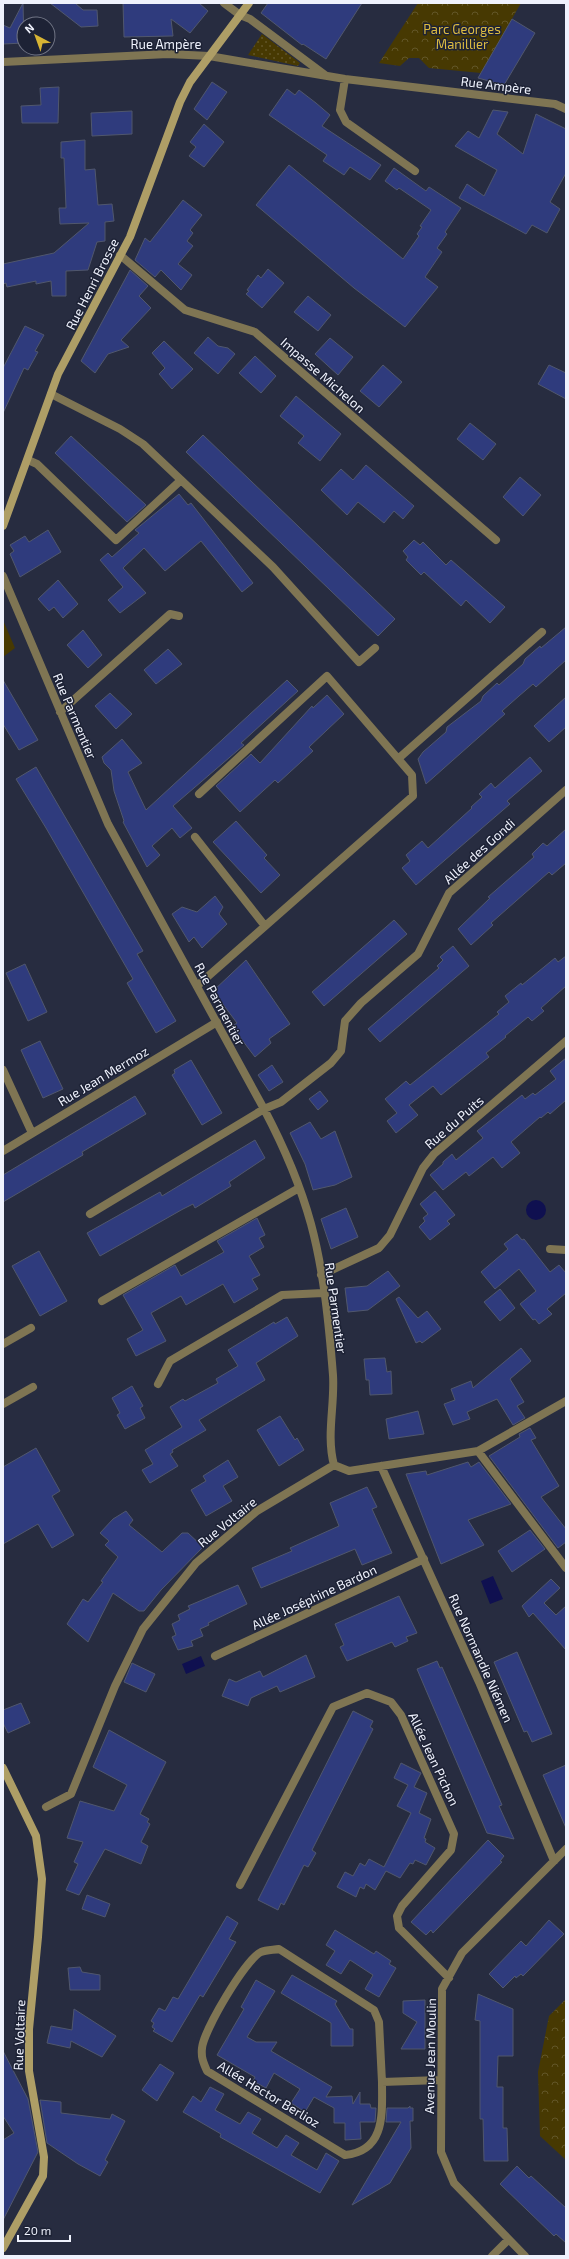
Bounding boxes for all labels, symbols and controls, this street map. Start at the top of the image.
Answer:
north arrow [16,16,56,56]
text: N [22,21,36,36]
park label: Parc Georges Manillier [423,21,501,52]
street label: Rue Ampère [130,36,202,52]
street label: Rue Ampère [460,73,532,97]
street label: Rue Henri Brosse [62,236,122,332]
street label: Impasse Michelon [277,334,369,416]
street label: Rue Parmentier [50,671,100,761]
street label: Allée des Gondi [440,815,518,887]
street label: Rue Parmentier [191,960,249,1048]
street label: Rue Jean Mermoz [55,1043,151,1109]
street label: Rue du Puits [421,1092,487,1152]
street label: Rue Parmentier [322,1262,350,1354]
street label: Rue Voltaire [194,1493,260,1551]
street label: Allée Joséphine Bardon [249,1561,379,1633]
street label: Rue Normandie Niémen [445,1591,517,1725]
street label: Allée Jean Pichon [405,1710,463,1808]
street label: Avenue Jean Moulin [421,1998,439,2114]
street label: Rue Voltaire [10,1999,28,2071]
street label: Allée Hector Berlioz [215,2057,323,2131]
scale bar [18,2217,70,2243]
text: 20 m [24,2223,51,2237]

